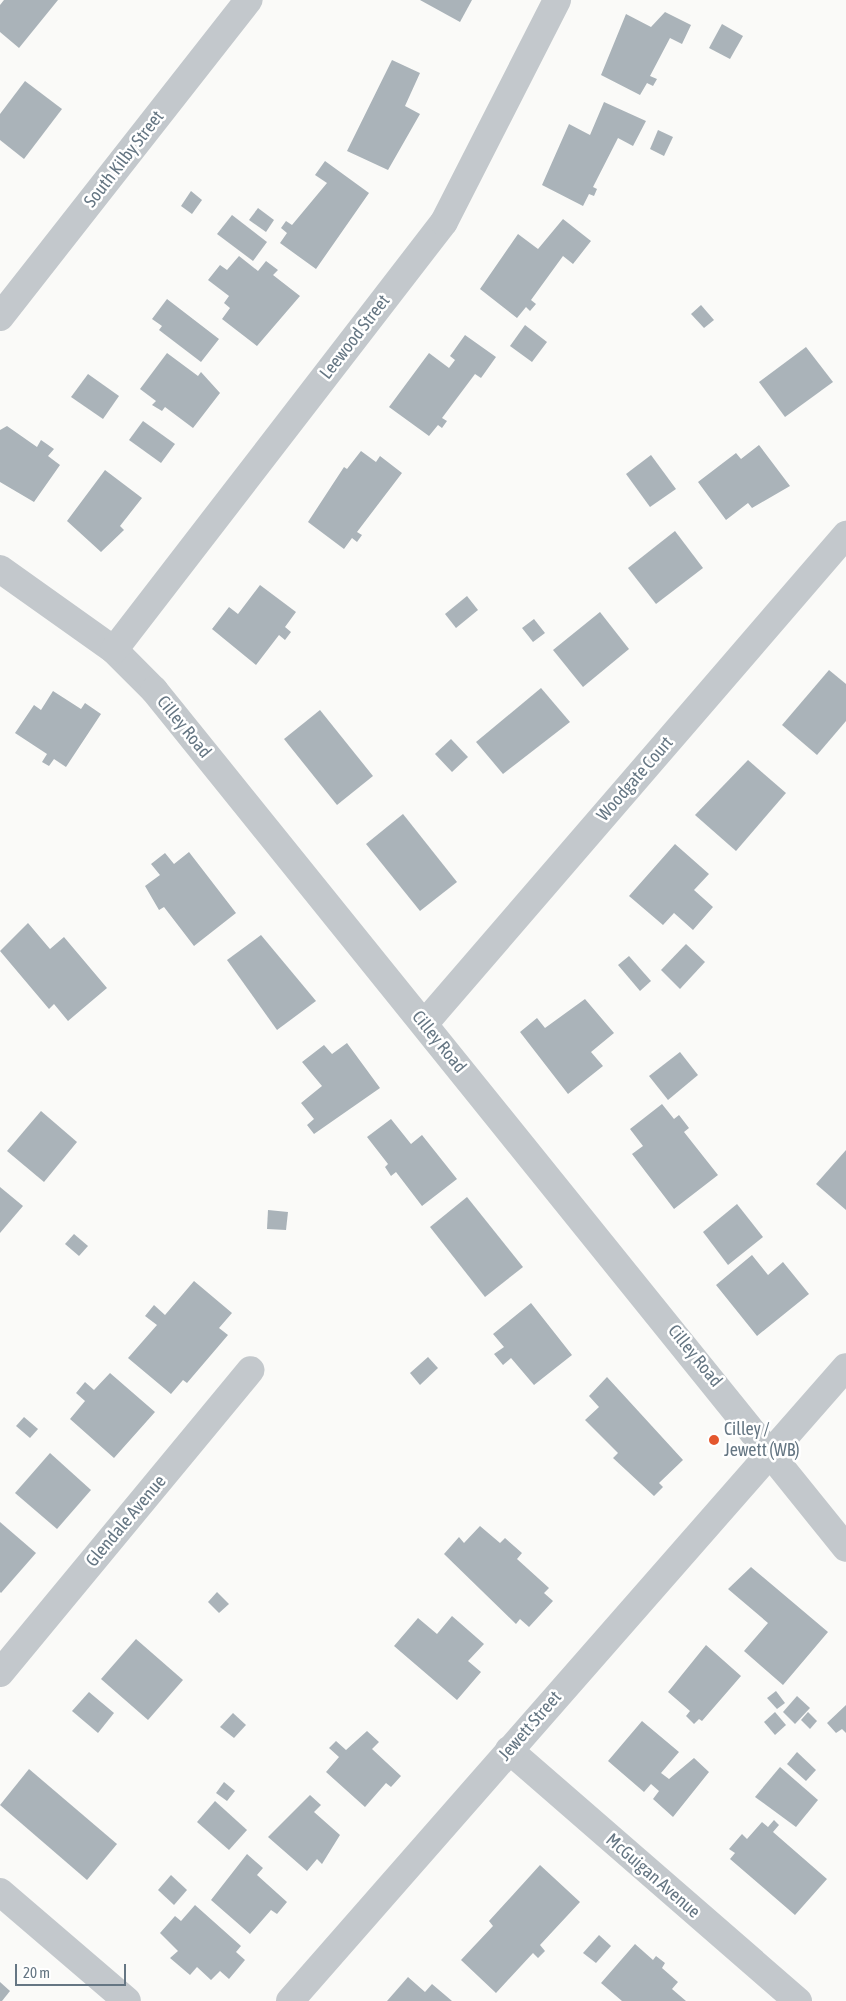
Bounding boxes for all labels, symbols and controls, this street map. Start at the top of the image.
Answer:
street label: South Kilby Street [80,106,168,212]
street label: Leewood Street [315,291,395,383]
street label: Cilley Road [152,692,216,762]
street label: Woodgate Court [592,732,678,826]
street label: Cilley Road [407,1007,471,1077]
street label: Cilley Road [663,1321,727,1391]
place label: Cilley / Jewett (WB) [724,1419,800,1462]
marker: Cilley / Jewett (WB) [708,1434,720,1446]
street label: Glendale Avenue [81,1471,171,1571]
street label: Jewett Street [494,1687,566,1765]
street label: McGuigan Avenue [601,1829,705,1923]
scale bar [18,1954,129,1986]
text: 20 m [23,1964,50,1981]

